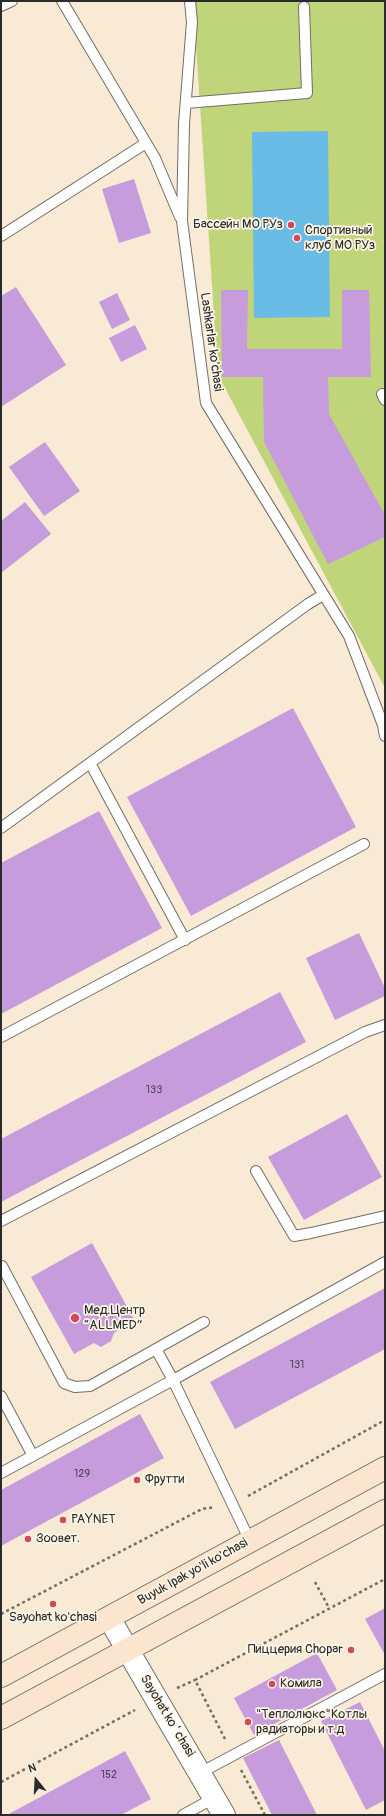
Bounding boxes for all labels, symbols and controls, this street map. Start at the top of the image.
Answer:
place label: Бассейн МО РУз [193,217,283,233]
marker: Бассейн МО РУз [286,220,296,230]
place label: Спортивный клуб МО РУз [305,223,375,254]
marker: Спортивный клуб МО РУз [292,233,302,243]
street label: Lashkarlar ko'chasi [196,291,226,393]
house number: 133 [146,1083,162,1097]
place label: Мед.Центр “ALLMED” [84,1303,145,1334]
marker: Мед.Центр “ALLMED” [69,1312,81,1324]
house number: 131 [290,1358,304,1372]
house number: 129 [74,1467,90,1481]
place label: Фрутти [145,1472,184,1488]
marker: Фрутти [132,1475,142,1485]
place label: PAYNET [71,1512,115,1528]
marker: PAYNET [58,1515,68,1525]
place label: Зоовет. [36,1531,80,1547]
marker: Зоовет. [23,1534,33,1544]
street label: Buyuk Ipak yo'li ko'chasi [135,1535,251,1609]
marker: Sayohat ko'chasi [48,1599,58,1609]
place label: Sayohat ko'chasi [9,1610,97,1626]
place label: Пиццерия Chopar [248,1642,343,1658]
marker: Пиццерия Chopar [346,1645,356,1655]
street label: Sayohat koʻchasi [136,1672,198,1760]
place label: Комила [280,1676,322,1692]
marker: Комила [267,1679,277,1689]
place label: "Теплолюкс"Котлы радиаторы и т.д [256,1707,367,1738]
marker: "Теплолюкс"Котлы радиаторы и т.д [243,1717,253,1727]
north arrow [16,1760,56,1800]
text: N [27,1761,38,1775]
house number: 152 [101,1768,117,1782]

